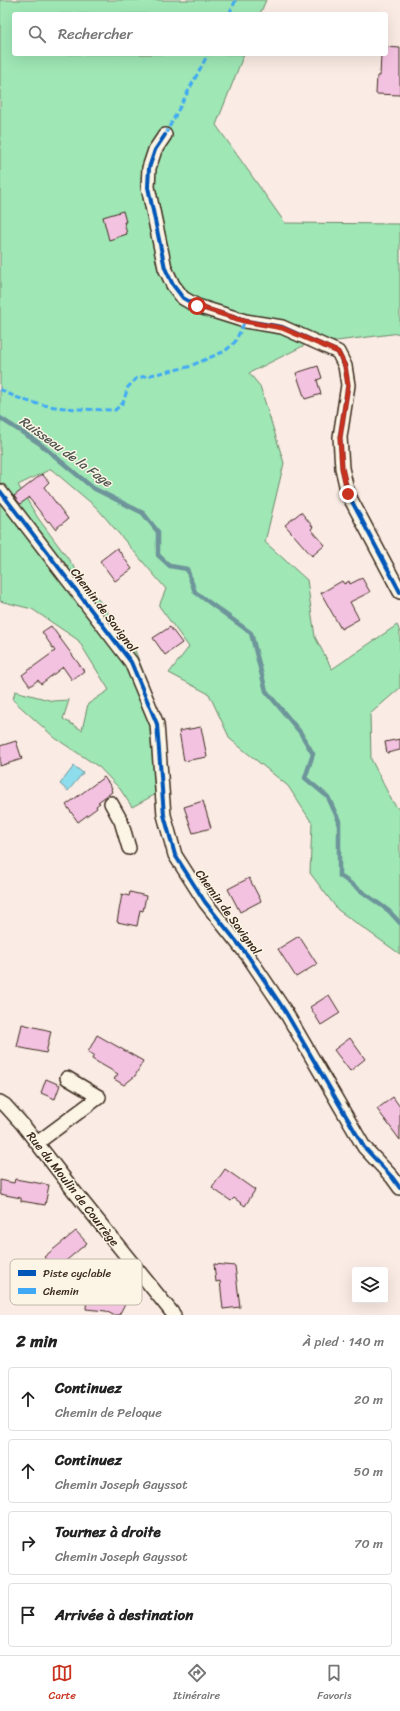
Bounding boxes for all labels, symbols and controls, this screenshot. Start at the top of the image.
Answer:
search box [12,12,388,56]
text: Rechercher [58,21,133,47]
icon: search [26,23,48,45]
route start [188,297,206,315]
water label: Ruisseau de la Fage [14,410,118,494]
route end [339,485,357,503]
street label: Chemin de Savignol [65,563,144,658]
street label: Chemin de Savignol [189,864,267,960]
street label: Rue du Moulin de Courrège [21,1127,125,1251]
legend [10,1259,142,1305]
text: Piste cyclable [43,1264,112,1283]
map controls [352,1267,388,1303]
button: layers [352,1267,388,1303]
text: Chemin [43,1282,79,1301]
text: 2 min [16,1326,57,1356]
text: À pied · 140 m [303,1330,384,1353]
text: Continuez [55,1375,122,1401]
icon: ahead [17,1388,39,1410]
text: 20 m [354,1388,383,1411]
text: Chemin de Peloque [55,1401,162,1424]
text: Continuez [55,1447,122,1473]
icon: ahead [17,1460,39,1482]
text: 50 m [353,1460,383,1483]
text: Chemin Joseph Gayssot [55,1473,188,1496]
text: Tournez à droite [55,1519,161,1545]
icon: right [17,1532,39,1554]
text: 70 m [354,1532,383,1555]
text: Chemin Joseph Gayssot [55,1545,188,1568]
text: Arrivée à destination [55,1602,193,1628]
icon: arrive [17,1604,39,1626]
tab: Carte [49,1662,76,1705]
tab: Itinéraire [173,1662,220,1705]
tab: Favoris [317,1662,351,1705]

